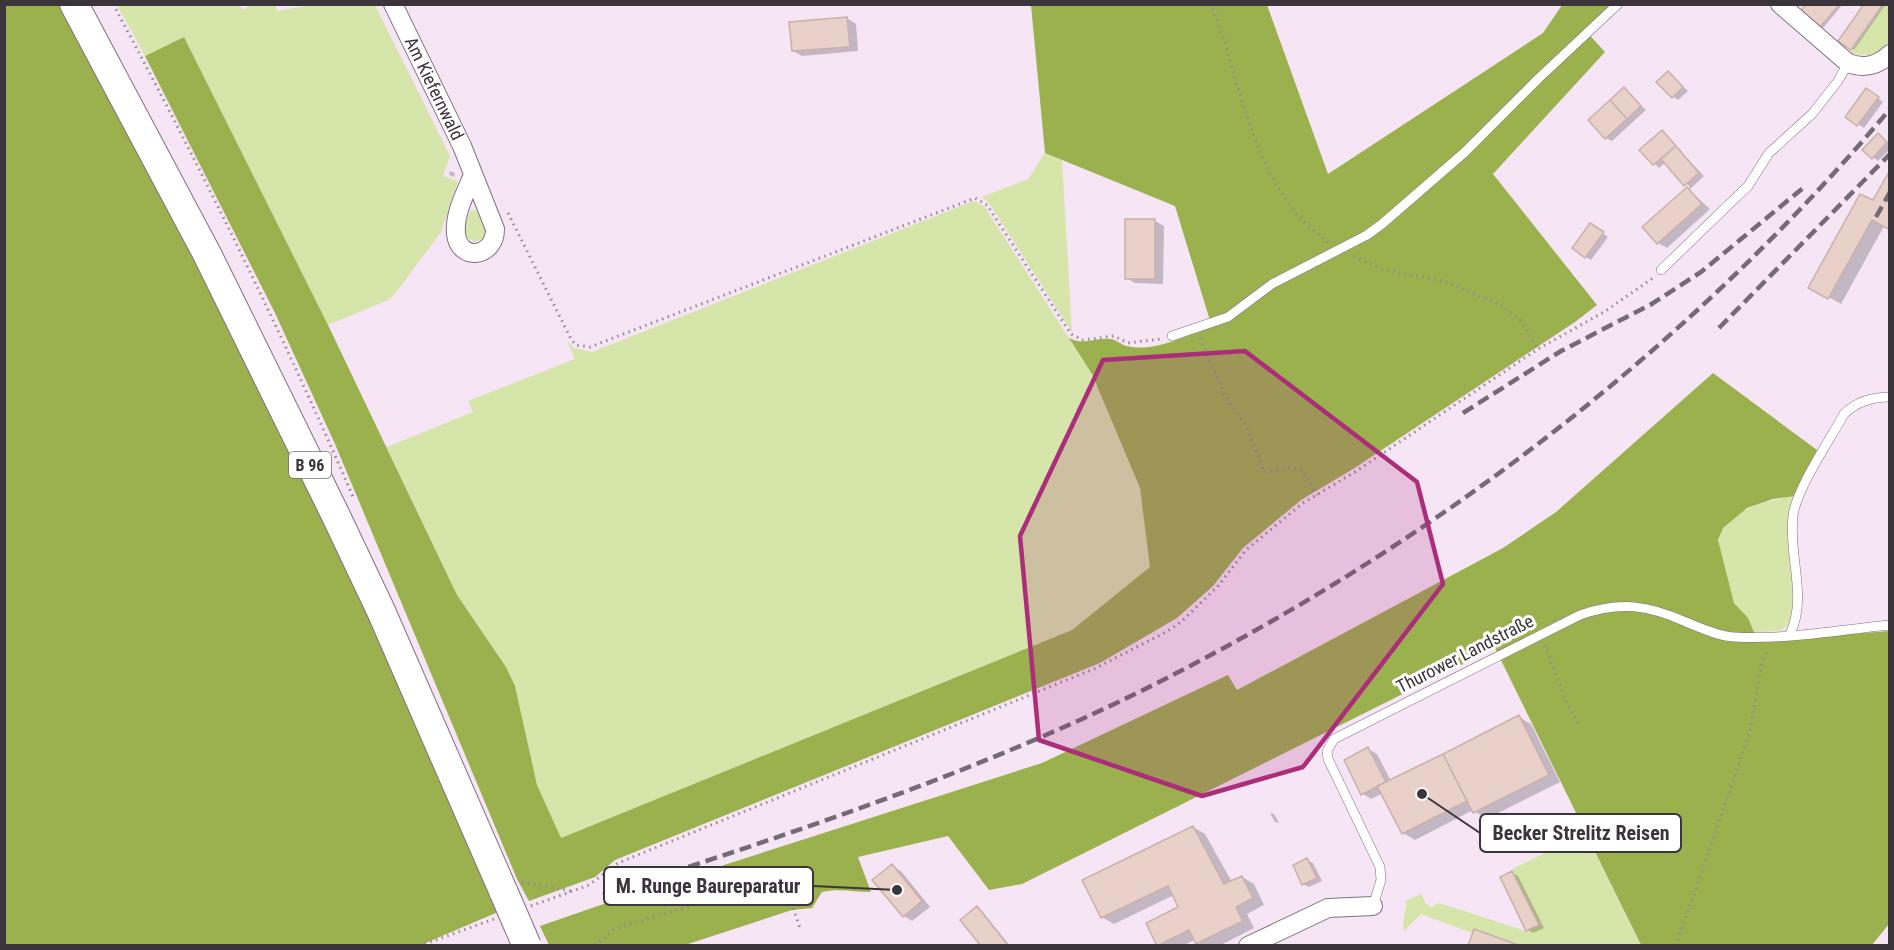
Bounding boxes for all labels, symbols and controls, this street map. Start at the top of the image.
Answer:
street label: Am Kiefernwald [401,33,468,143]
road number: B 96 [289,452,331,478]
street label: Thurower Landstraße [1393,610,1537,697]
callout: Becker Strelitz Reisen [1480,814,1681,852]
text: Becker Strelitz Reisen [1492,821,1670,845]
callout: M. Runge Baureparatur [604,867,813,905]
text: M. Runge Baureparatur [616,874,801,898]

